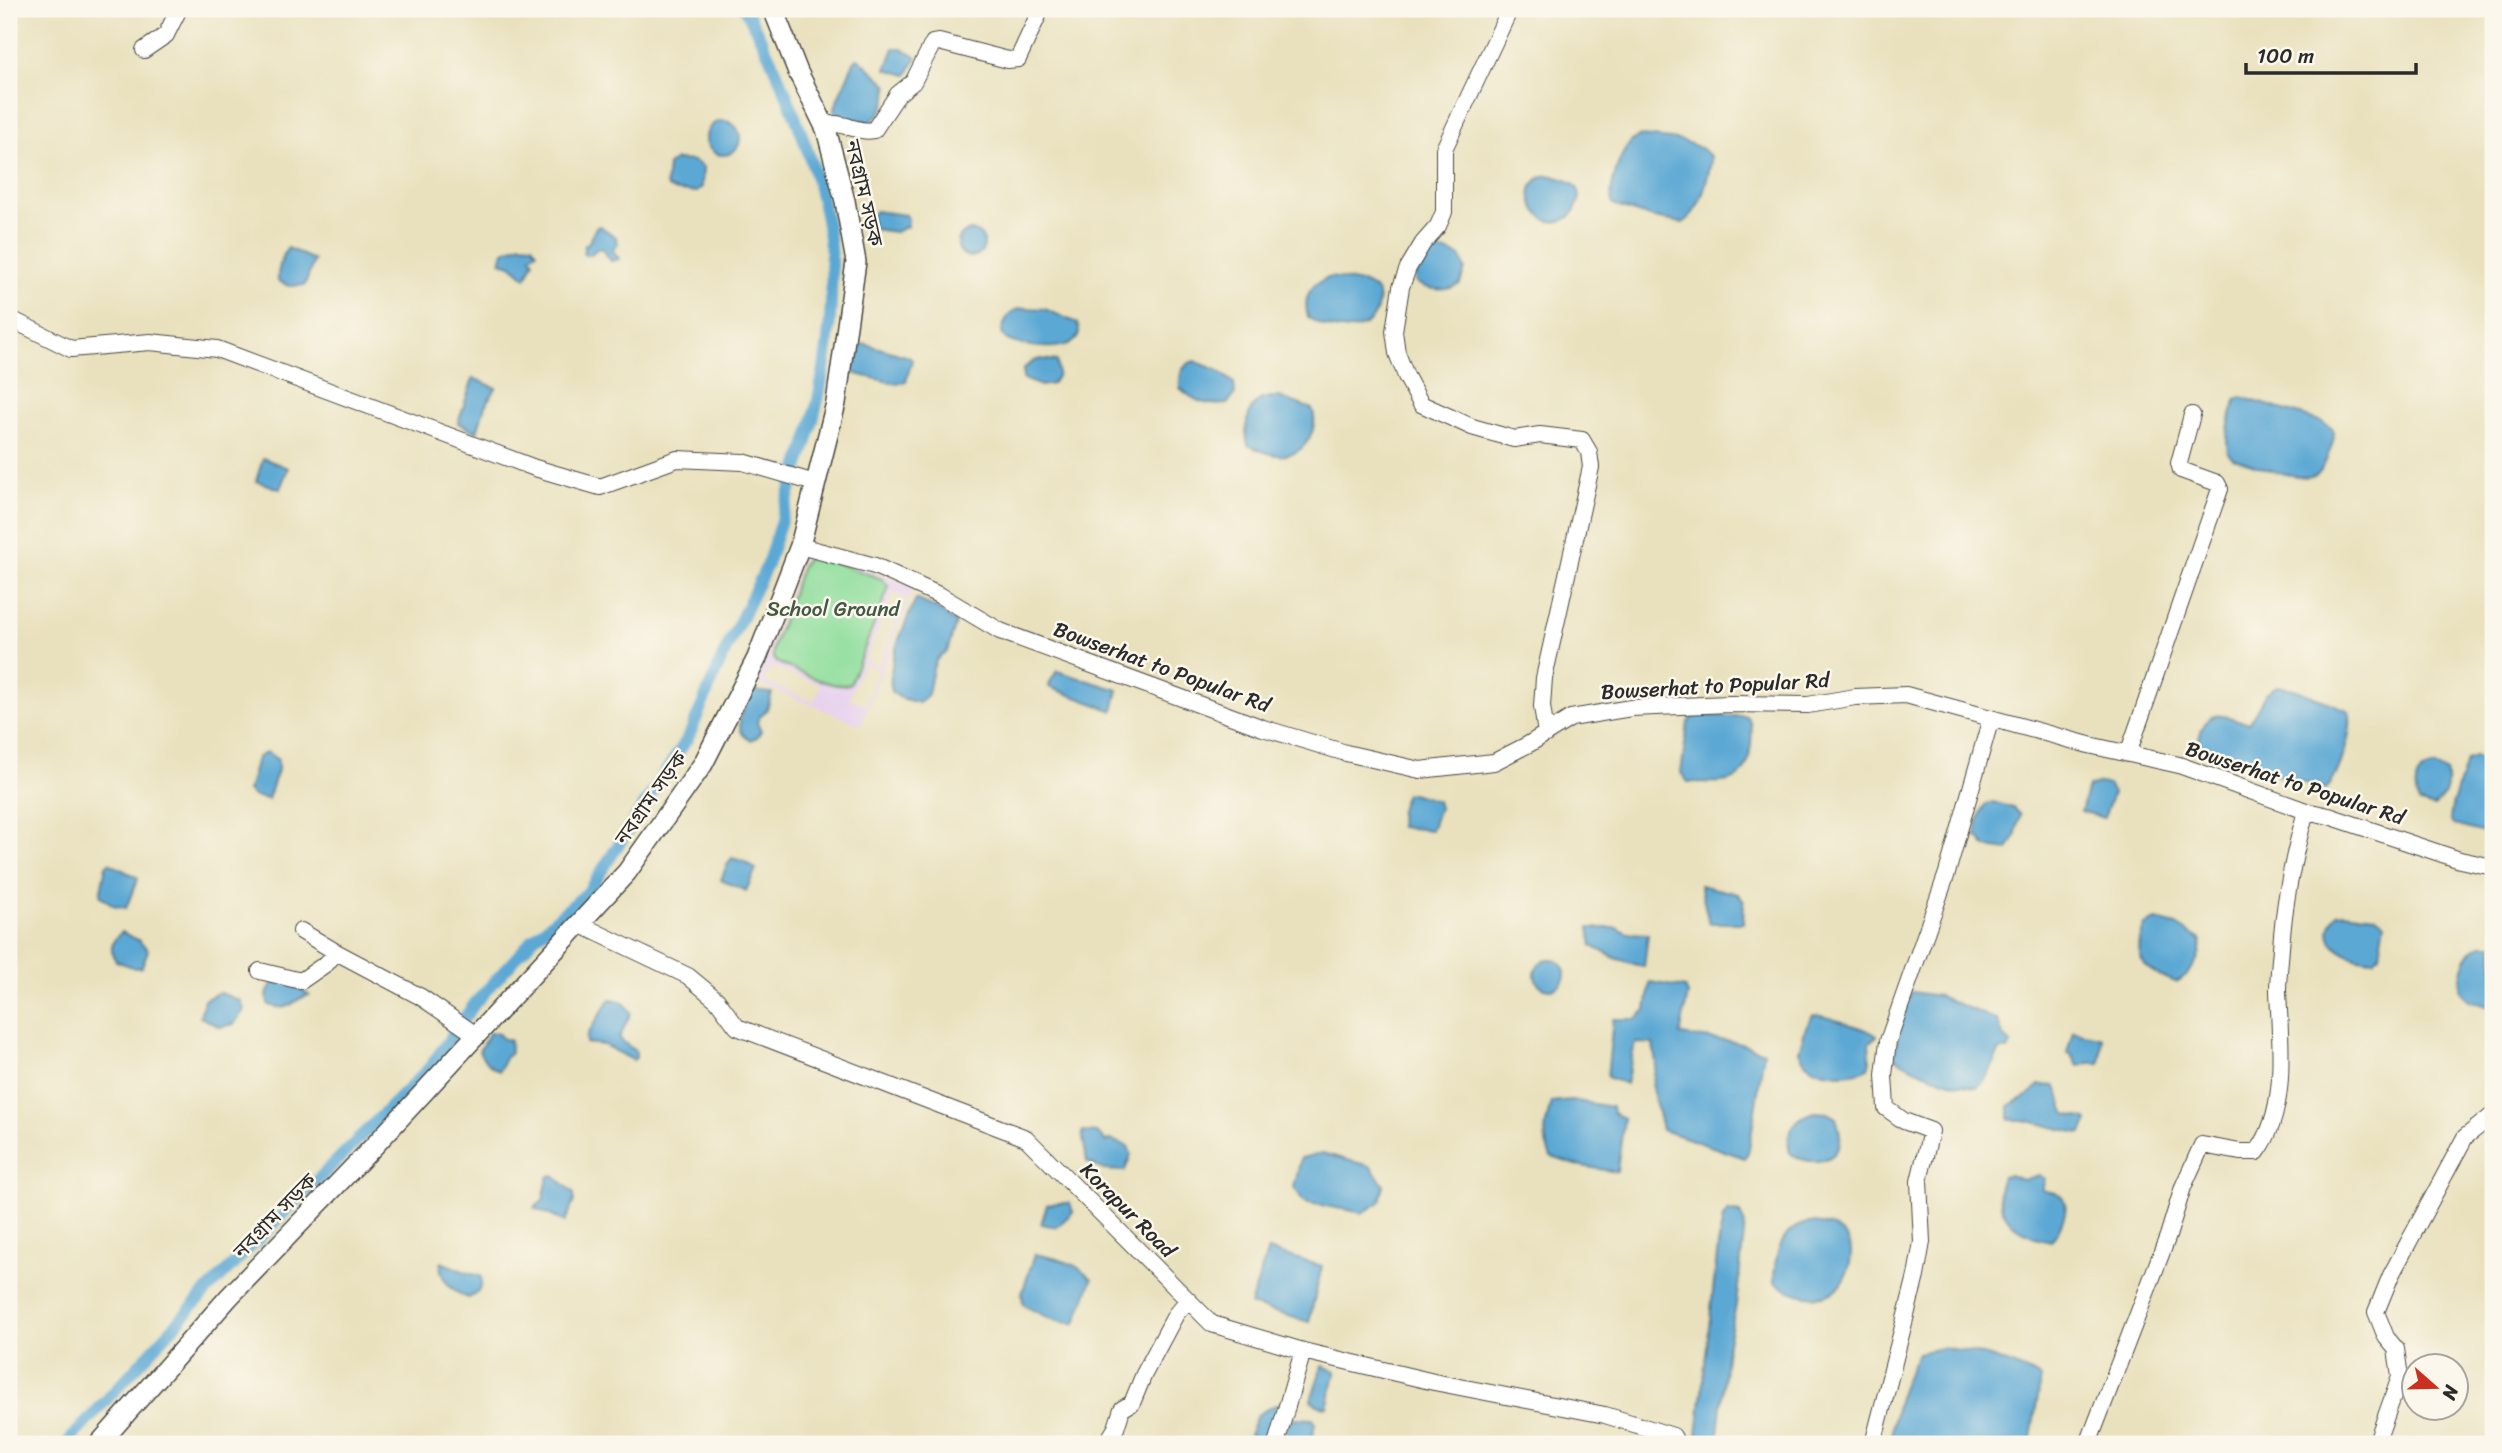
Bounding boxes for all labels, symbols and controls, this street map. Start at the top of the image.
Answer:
scale bar [2246,32,2416,76]
text: 100 m [2257,37,2314,75]
street label: নবগ্রাম সড়ক [833,135,895,251]
park label: School Ground [766,590,902,628]
street label: Bowserhat to Popular Rd [1048,610,1278,725]
street label: Bowserhat to Popular Rd [1600,661,1832,711]
street label: Bowserhat to Popular Rd [2181,730,2411,837]
street label: নবগ্রাম সড়ক [604,742,698,854]
street label: Korapur Road [1071,1153,1187,1269]
street label: নবগ্রাম সড়ক [223,1163,327,1269]
north arrow [2400,1352,2470,1422]
text: N [2432,1380,2469,1405]

